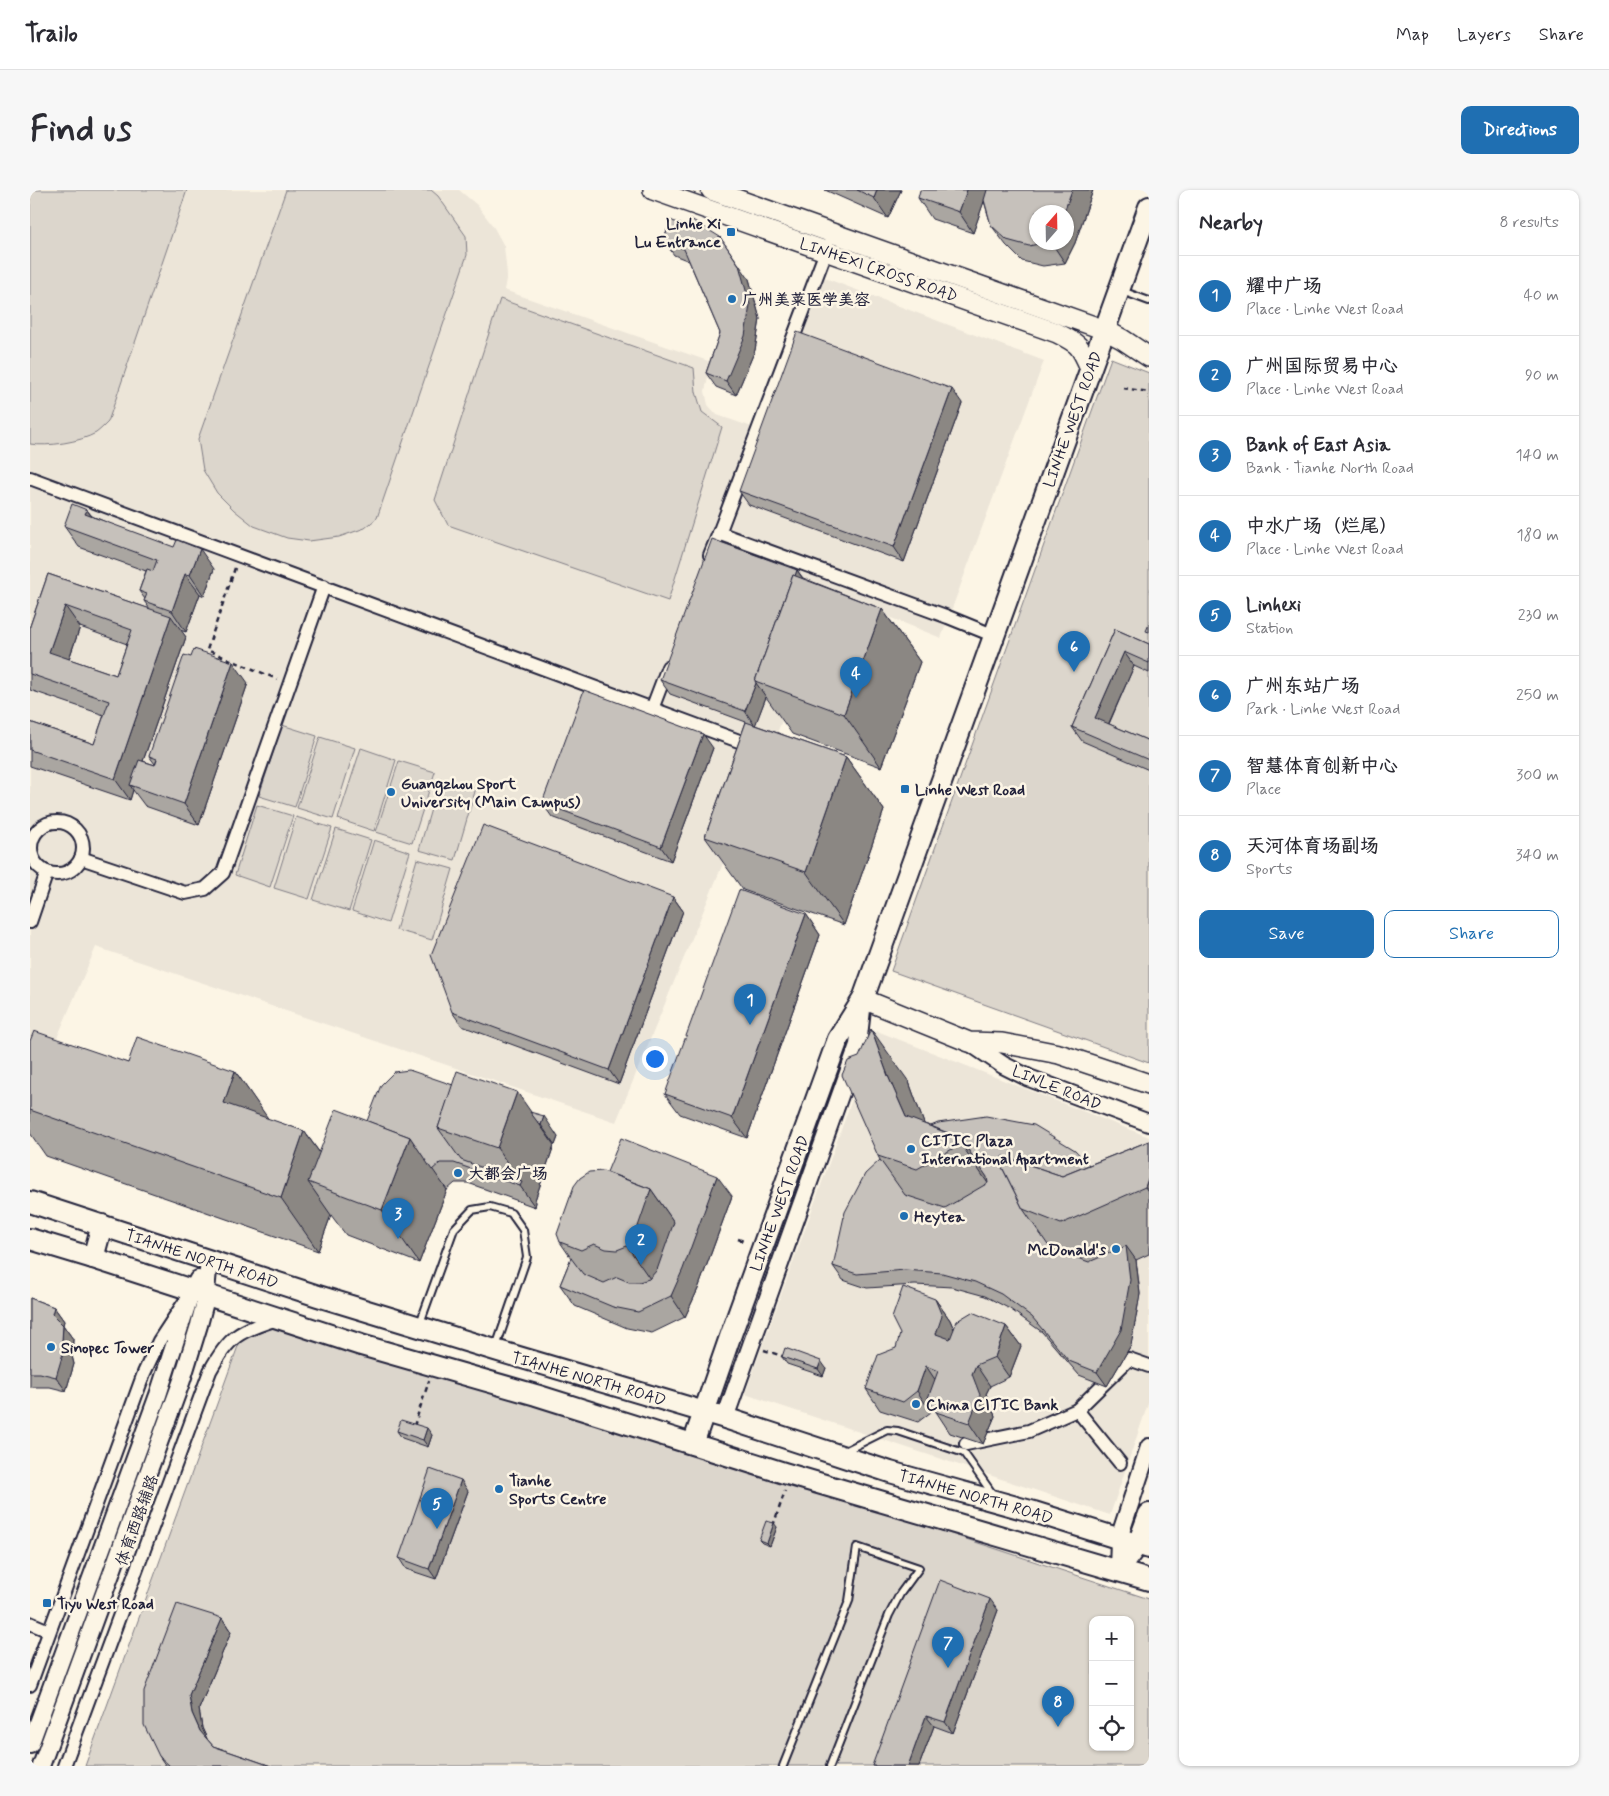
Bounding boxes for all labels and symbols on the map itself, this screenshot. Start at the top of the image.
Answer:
north arrow [1029,205,1074,250]
place label: Linhe Xi Lu Entrance [635,214,721,253]
marker: Linhe Xi Lu Entrance [725,226,737,238]
street label: LINHEXI CROSS ROAD [797,233,960,307]
place label: 广州美莱医学美容 [742,290,870,311]
marker: 广州美莱医学美容 [726,293,738,305]
street label: LINHE WEST ROAD [1039,348,1108,491]
pin: 6 [1058,631,1090,672]
pin: 4 [840,657,872,698]
place label: Guangzhou Sport University (Main Campus) [401,774,580,813]
place label: Linhe West Road [915,780,1025,801]
marker: Linhe West Road [899,783,911,795]
marker: Guangzhou Sport University (Main Campus) [385,786,397,798]
pin: 1 [734,984,766,1025]
your location [642,1046,668,1072]
street label: LINLE ROAD [1009,1061,1104,1116]
place label: CITIC Plaza International Apartment [921,1131,1089,1171]
street label: LINHE WEST ROAD [746,1132,815,1275]
marker: CITIC Plaza International Apartment [905,1143,917,1155]
place label: 大都会广场 [468,1164,548,1185]
marker: 大都会广场 [452,1167,464,1179]
pin: 3 [382,1198,414,1239]
place label: Heytea [914,1207,965,1228]
marker: Heytea [898,1210,910,1222]
pin: 2 [625,1224,657,1265]
street label: TIANHE NORTH ROAD [122,1225,281,1294]
place label: McDonald's [1027,1240,1107,1261]
marker: McDonald's [1110,1243,1122,1255]
place label: Sinopec Tower [61,1338,154,1359]
marker: Sinopec Tower [45,1341,57,1353]
street label: TIANHE NORTH ROAD [509,1347,668,1412]
place label: China CITIC Bank [926,1395,1059,1416]
marker: China CITIC Bank [910,1398,922,1410]
street label: TIANHE NORTH ROAD [896,1465,1055,1530]
place label: Tianhe Sports Centre [509,1471,607,1510]
street label: 体育西路辅路 [111,1472,164,1569]
marker: Tianhe Sports Centre [493,1483,505,1495]
pin: 5 [421,1488,453,1529]
place label: Tiyu West Road [57,1594,154,1615]
marker: Tiyu West Road [41,1597,53,1609]
pin: 7 [932,1627,964,1668]
pin: 8 [1042,1686,1074,1727]

